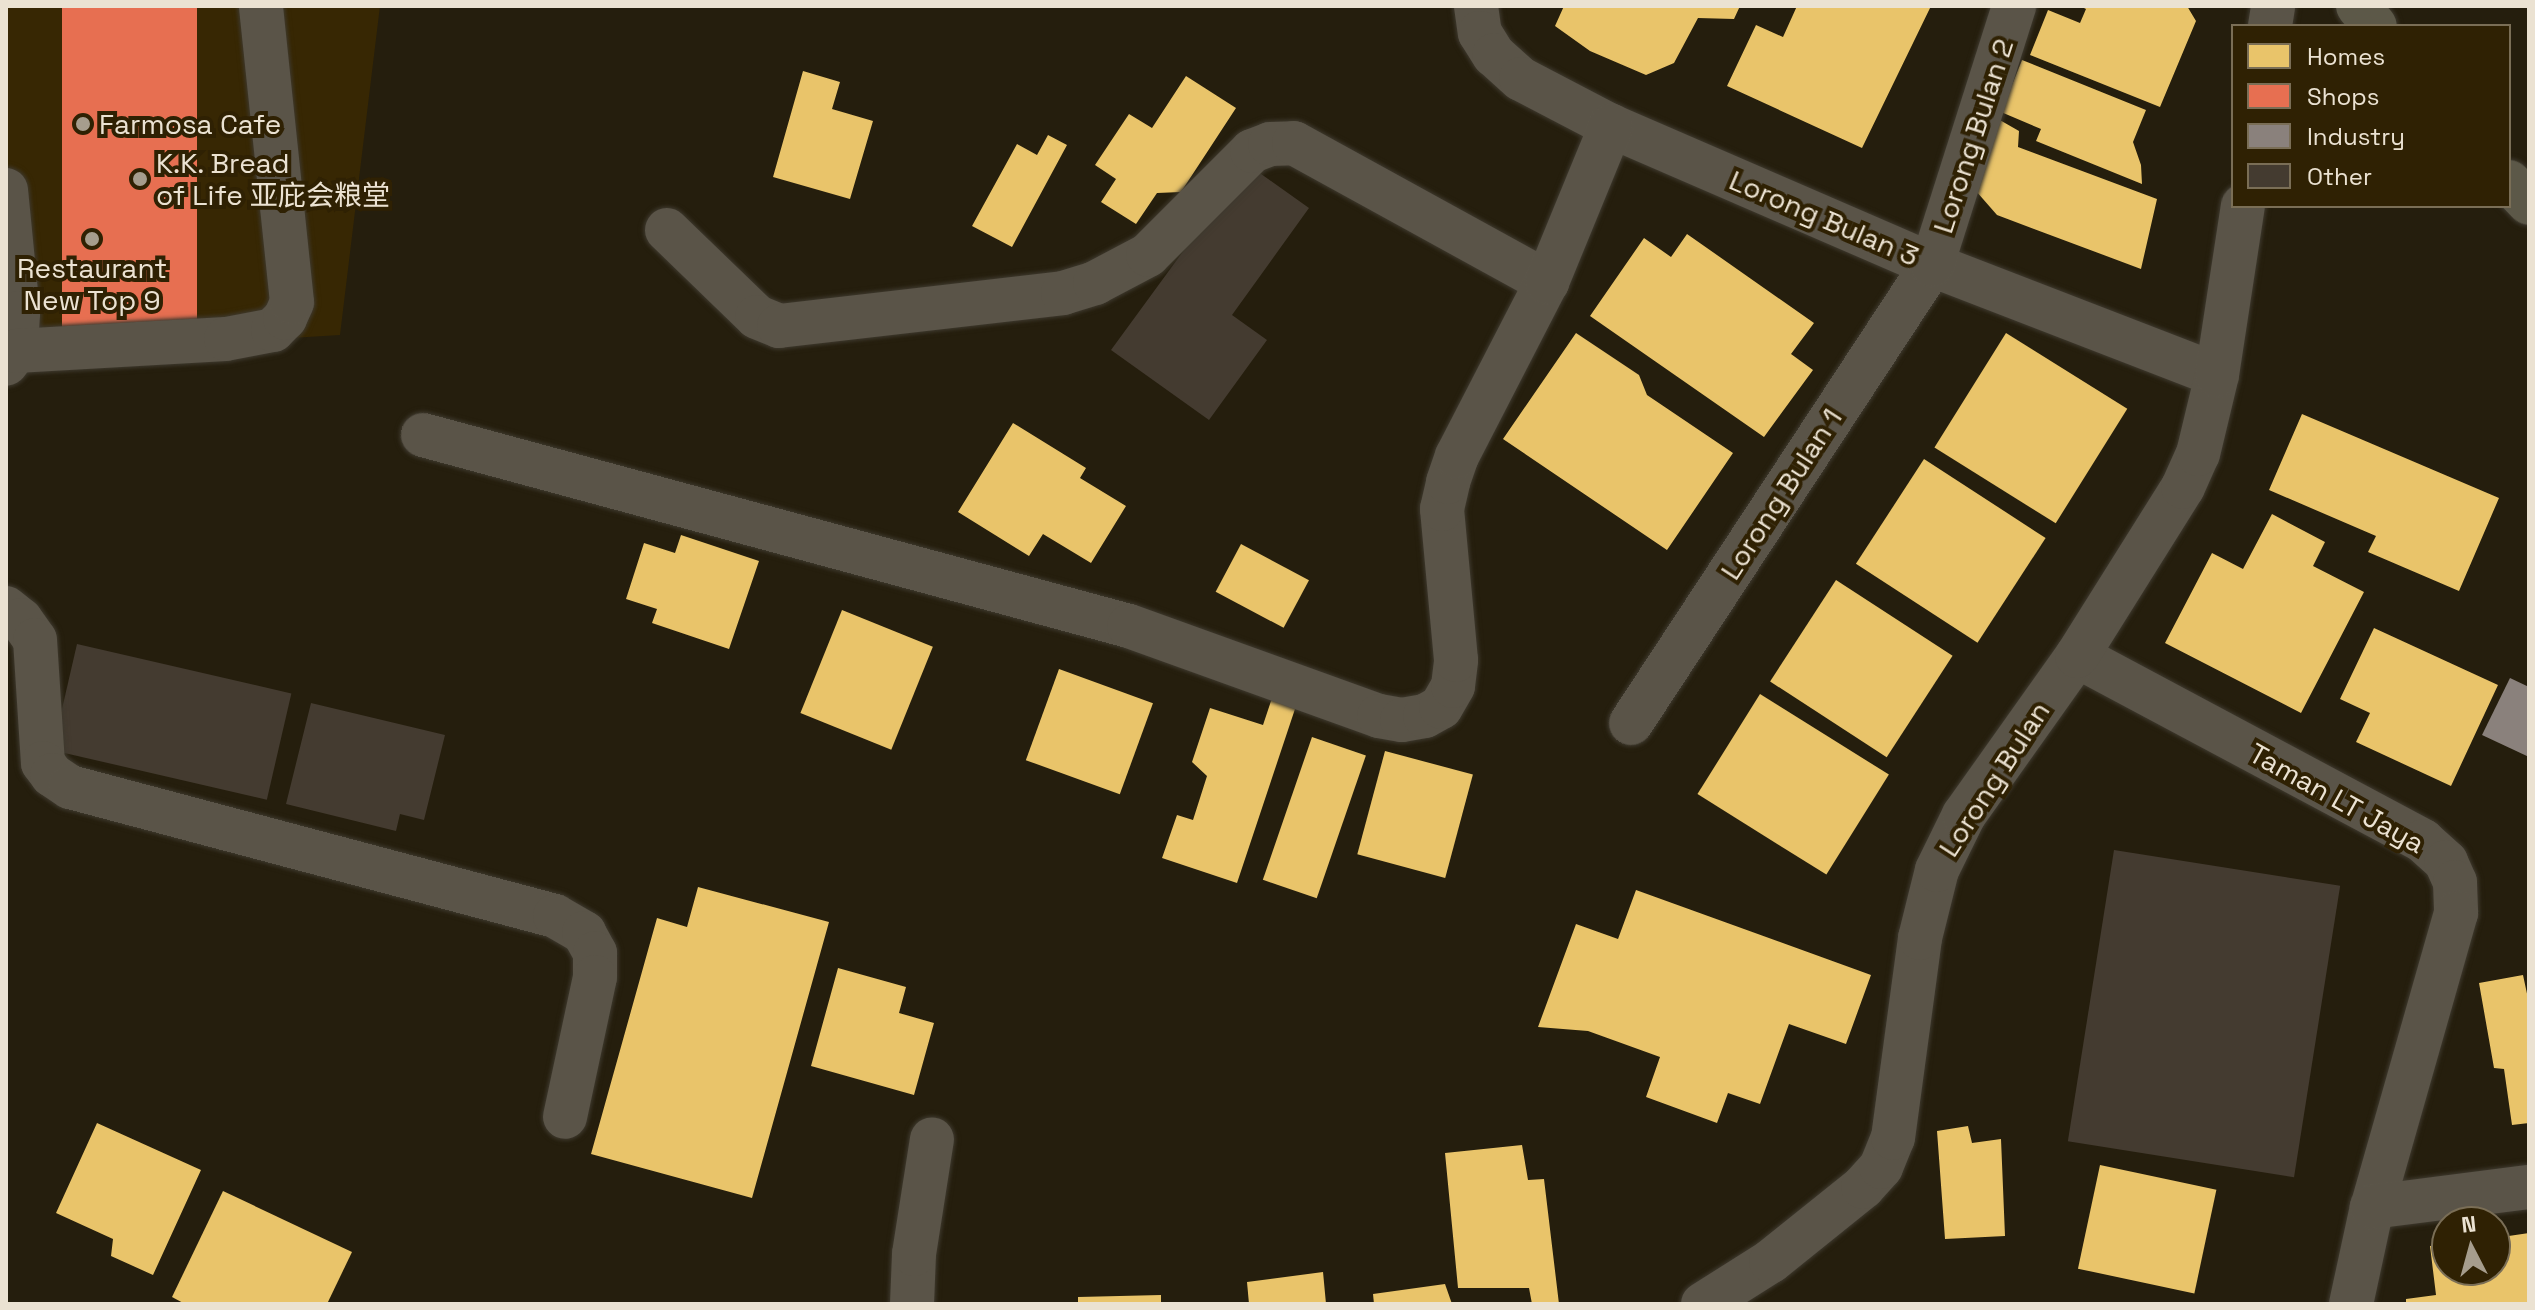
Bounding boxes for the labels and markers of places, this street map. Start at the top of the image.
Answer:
place label: Farmosa Cafe [99,107,281,141]
marker: Farmosa Cafe [74,115,92,133]
place label: K.K. Bread of Life 亚庇会粮堂 [156,146,390,212]
marker: K.K. Bread of Life 亚庇会粮堂 [131,170,149,188]
marker: Restaurant New Top 9 [83,230,101,248]
place label: Restaurant New Top 9 [17,251,167,317]

